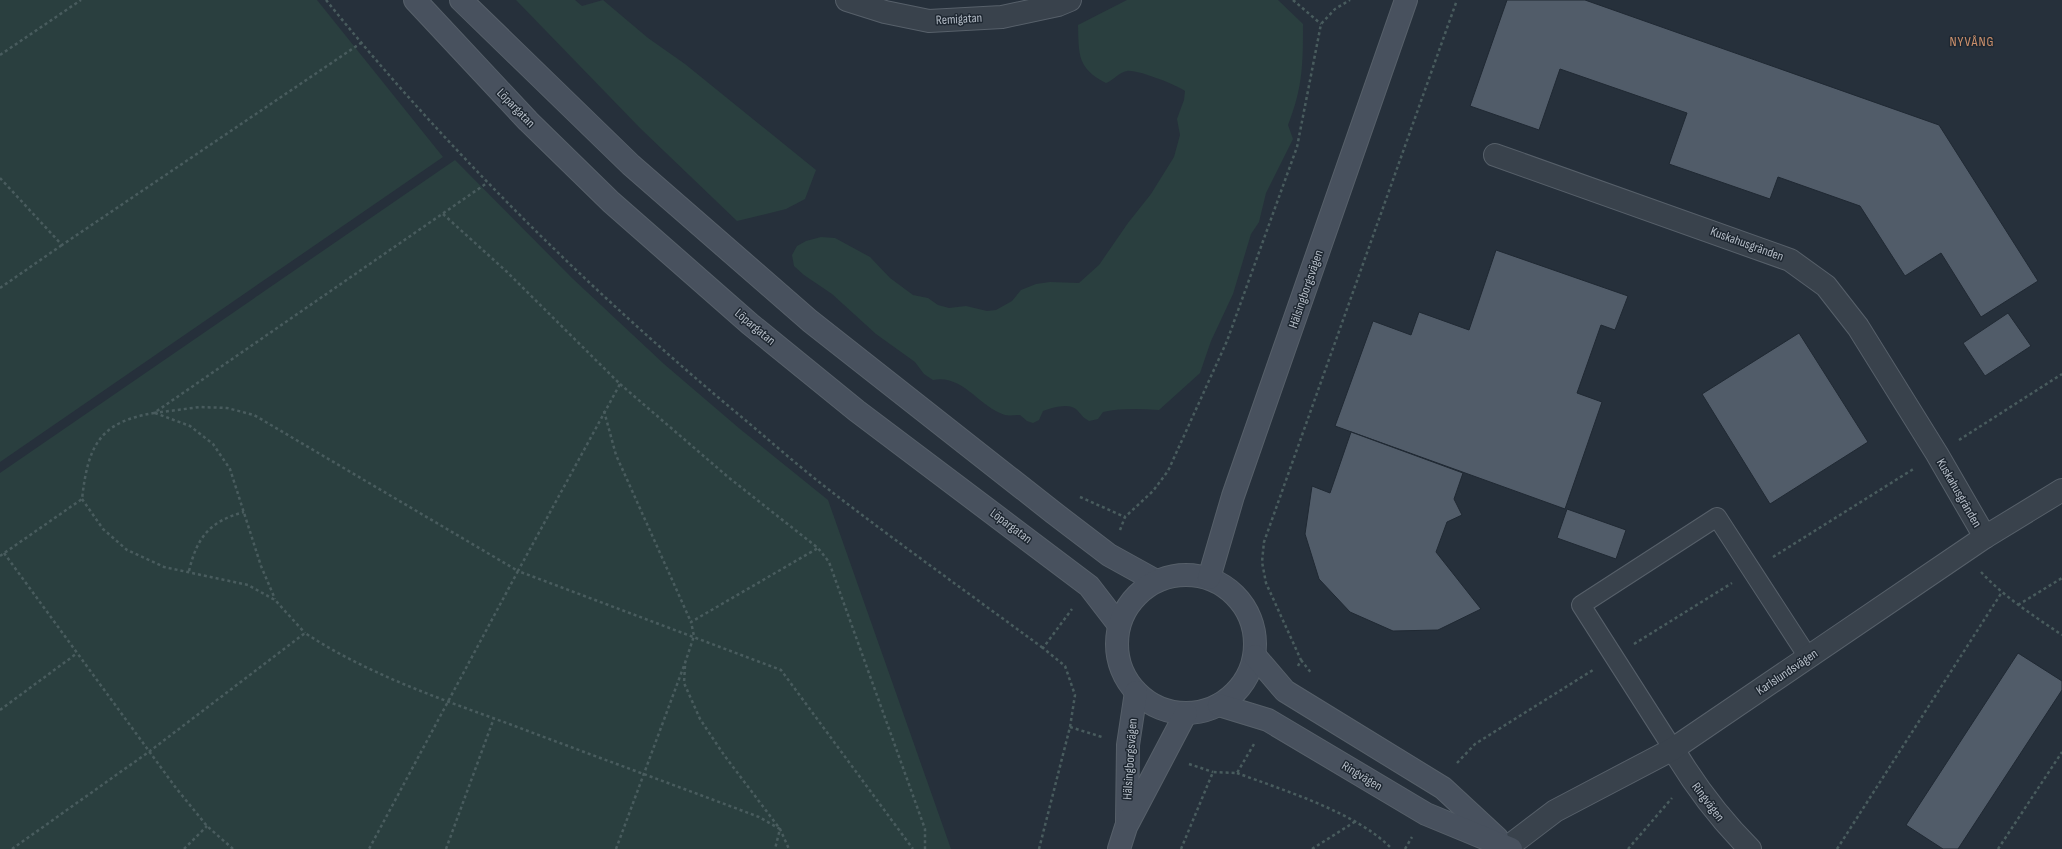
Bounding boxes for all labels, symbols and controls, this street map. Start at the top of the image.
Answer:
street label: Remigatan [935,10,983,28]
district label: NYVÅNG [1949,33,1995,50]
street label: Löpargatan [493,85,539,131]
street label: Kuskahusgränden [1708,223,1786,265]
street label: Hälsingborgsvägen [1285,248,1327,330]
street label: Löpargatan [731,305,779,349]
street label: Kuskahusgränden [1933,456,1985,530]
street label: Löpargatan [987,505,1035,547]
street label: Karlslundsvägen [1753,646,1821,698]
street label: Hälsingborgsvägen [1119,718,1141,800]
street label: Ringvägen [1339,758,1385,794]
street label: Ringvägen [1688,779,1728,825]

